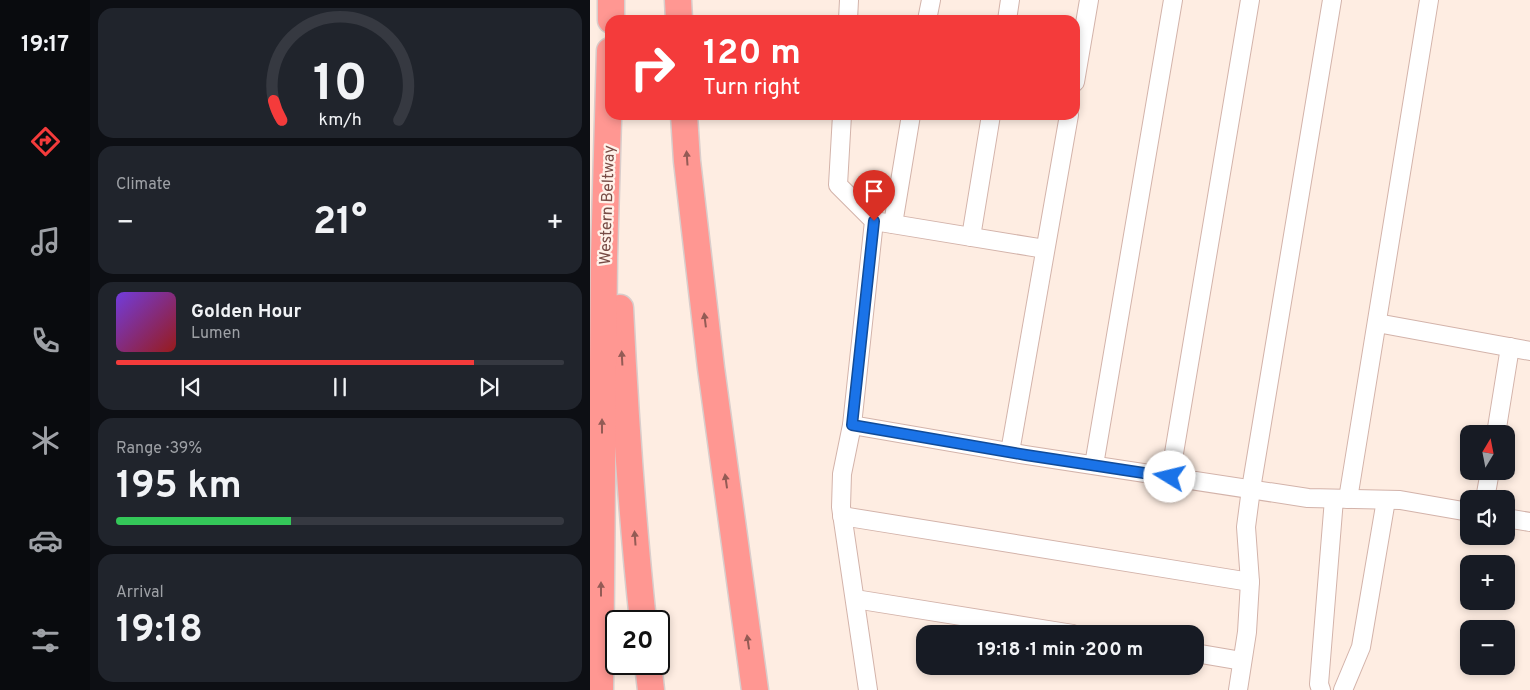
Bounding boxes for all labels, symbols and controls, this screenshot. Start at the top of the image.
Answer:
text: 19:17 [21,32,69,59]
text: 120 m [703,32,801,76]
icon: right [620,35,685,100]
text: 10 [313,53,367,119]
text: Turn right [703,75,800,102]
text: km/h [318,109,362,132]
icon: directions [28,124,63,159]
street label: Western Beltway [596,145,620,265]
one-way arrow [683,150,691,166]
pin [853,170,895,221]
text: Climate [116,175,171,195]
icon: arrive [860,177,888,205]
text: 21° [313,199,367,248]
text: − [116,206,134,242]
text: + [546,206,564,242]
icon: music [28,224,63,259]
text: Golden Hour [191,300,302,324]
one-way arrow [701,311,709,327]
icon: phone [28,323,63,358]
text: Lumen [191,324,241,344]
one-way arrow [618,350,626,366]
icon: previous [177,373,205,401]
icon: pause [326,373,354,401]
icon: next [475,373,503,401]
one-way arrow [599,418,607,434]
icon: climate [28,423,63,458]
north arrow [1460,425,1515,480]
map controls [1460,425,1515,675]
text: Range · 39% [116,439,202,459]
position arrow [1143,450,1195,502]
text: 195 km [116,463,242,512]
one-way arrow [722,472,730,488]
button: sound [1460,490,1515,545]
icon: car [28,523,63,558]
one-way arrow [630,530,638,546]
button: + [1460,555,1515,610]
one-way arrow [597,581,605,597]
text: Arrival [116,583,164,603]
text: 19:18 [116,607,203,656]
speed limit sign: 20 [605,610,670,675]
button: − [1460,620,1515,675]
icon: filters [28,623,63,658]
one-way arrow [744,633,752,649]
text: 19:18 · 1 min · 200 m [977,638,1143,662]

